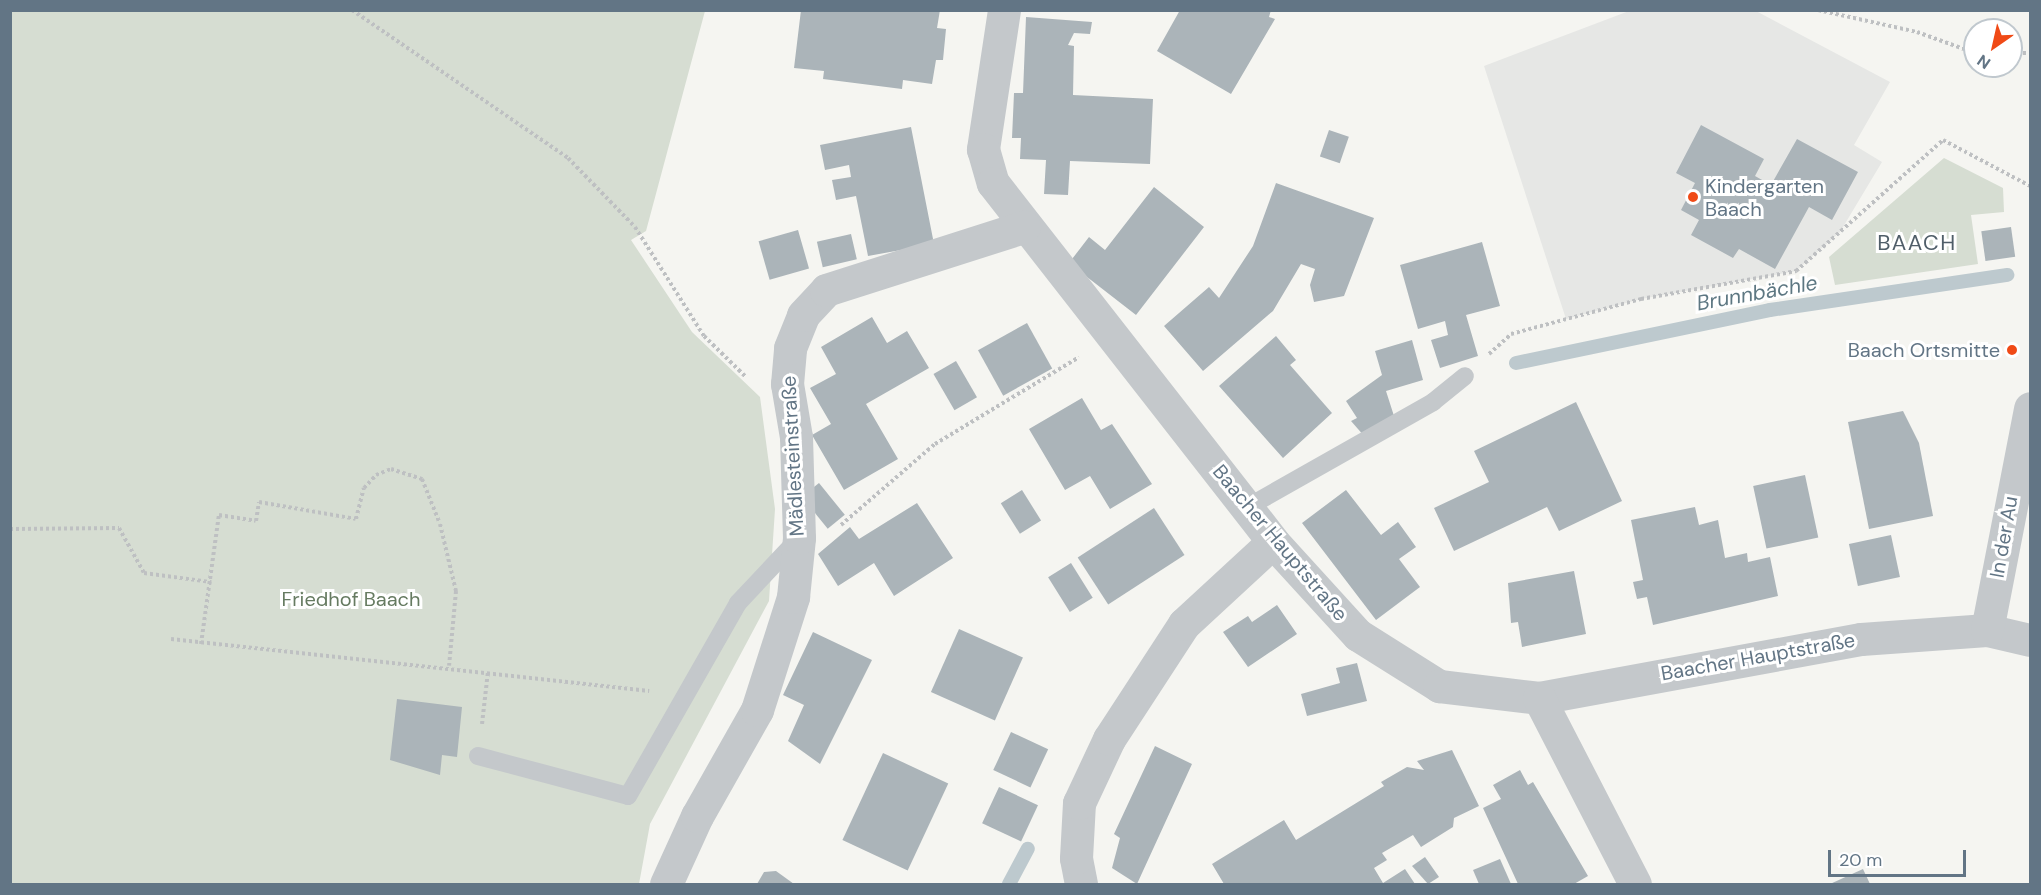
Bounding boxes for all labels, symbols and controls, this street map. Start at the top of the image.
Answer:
north arrow [1963,18,2023,78]
text: N [1973,50,1994,74]
place label: Kindergarten Baach [1705,174,1824,221]
marker: Kindergarten Baach [1686,190,1700,204]
district label: BAACH [1877,230,1957,256]
water label: Brunnbächle [1695,270,1819,316]
place label: Baach Ortsmitte [1848,338,2000,362]
marker: Baach Ortsmitte [2005,343,2019,357]
street label: Mädlesteinstraße [777,375,809,537]
street label: Baacher Hauptstraße [1208,460,1352,626]
street label: In der Au [1985,494,2023,580]
park label: Friedhof Baach [281,587,421,611]
street label: Baacher Hauptstraße [1659,628,1857,686]
scale bar [1831,838,1969,876]
text: 20 m [1839,848,1882,872]

